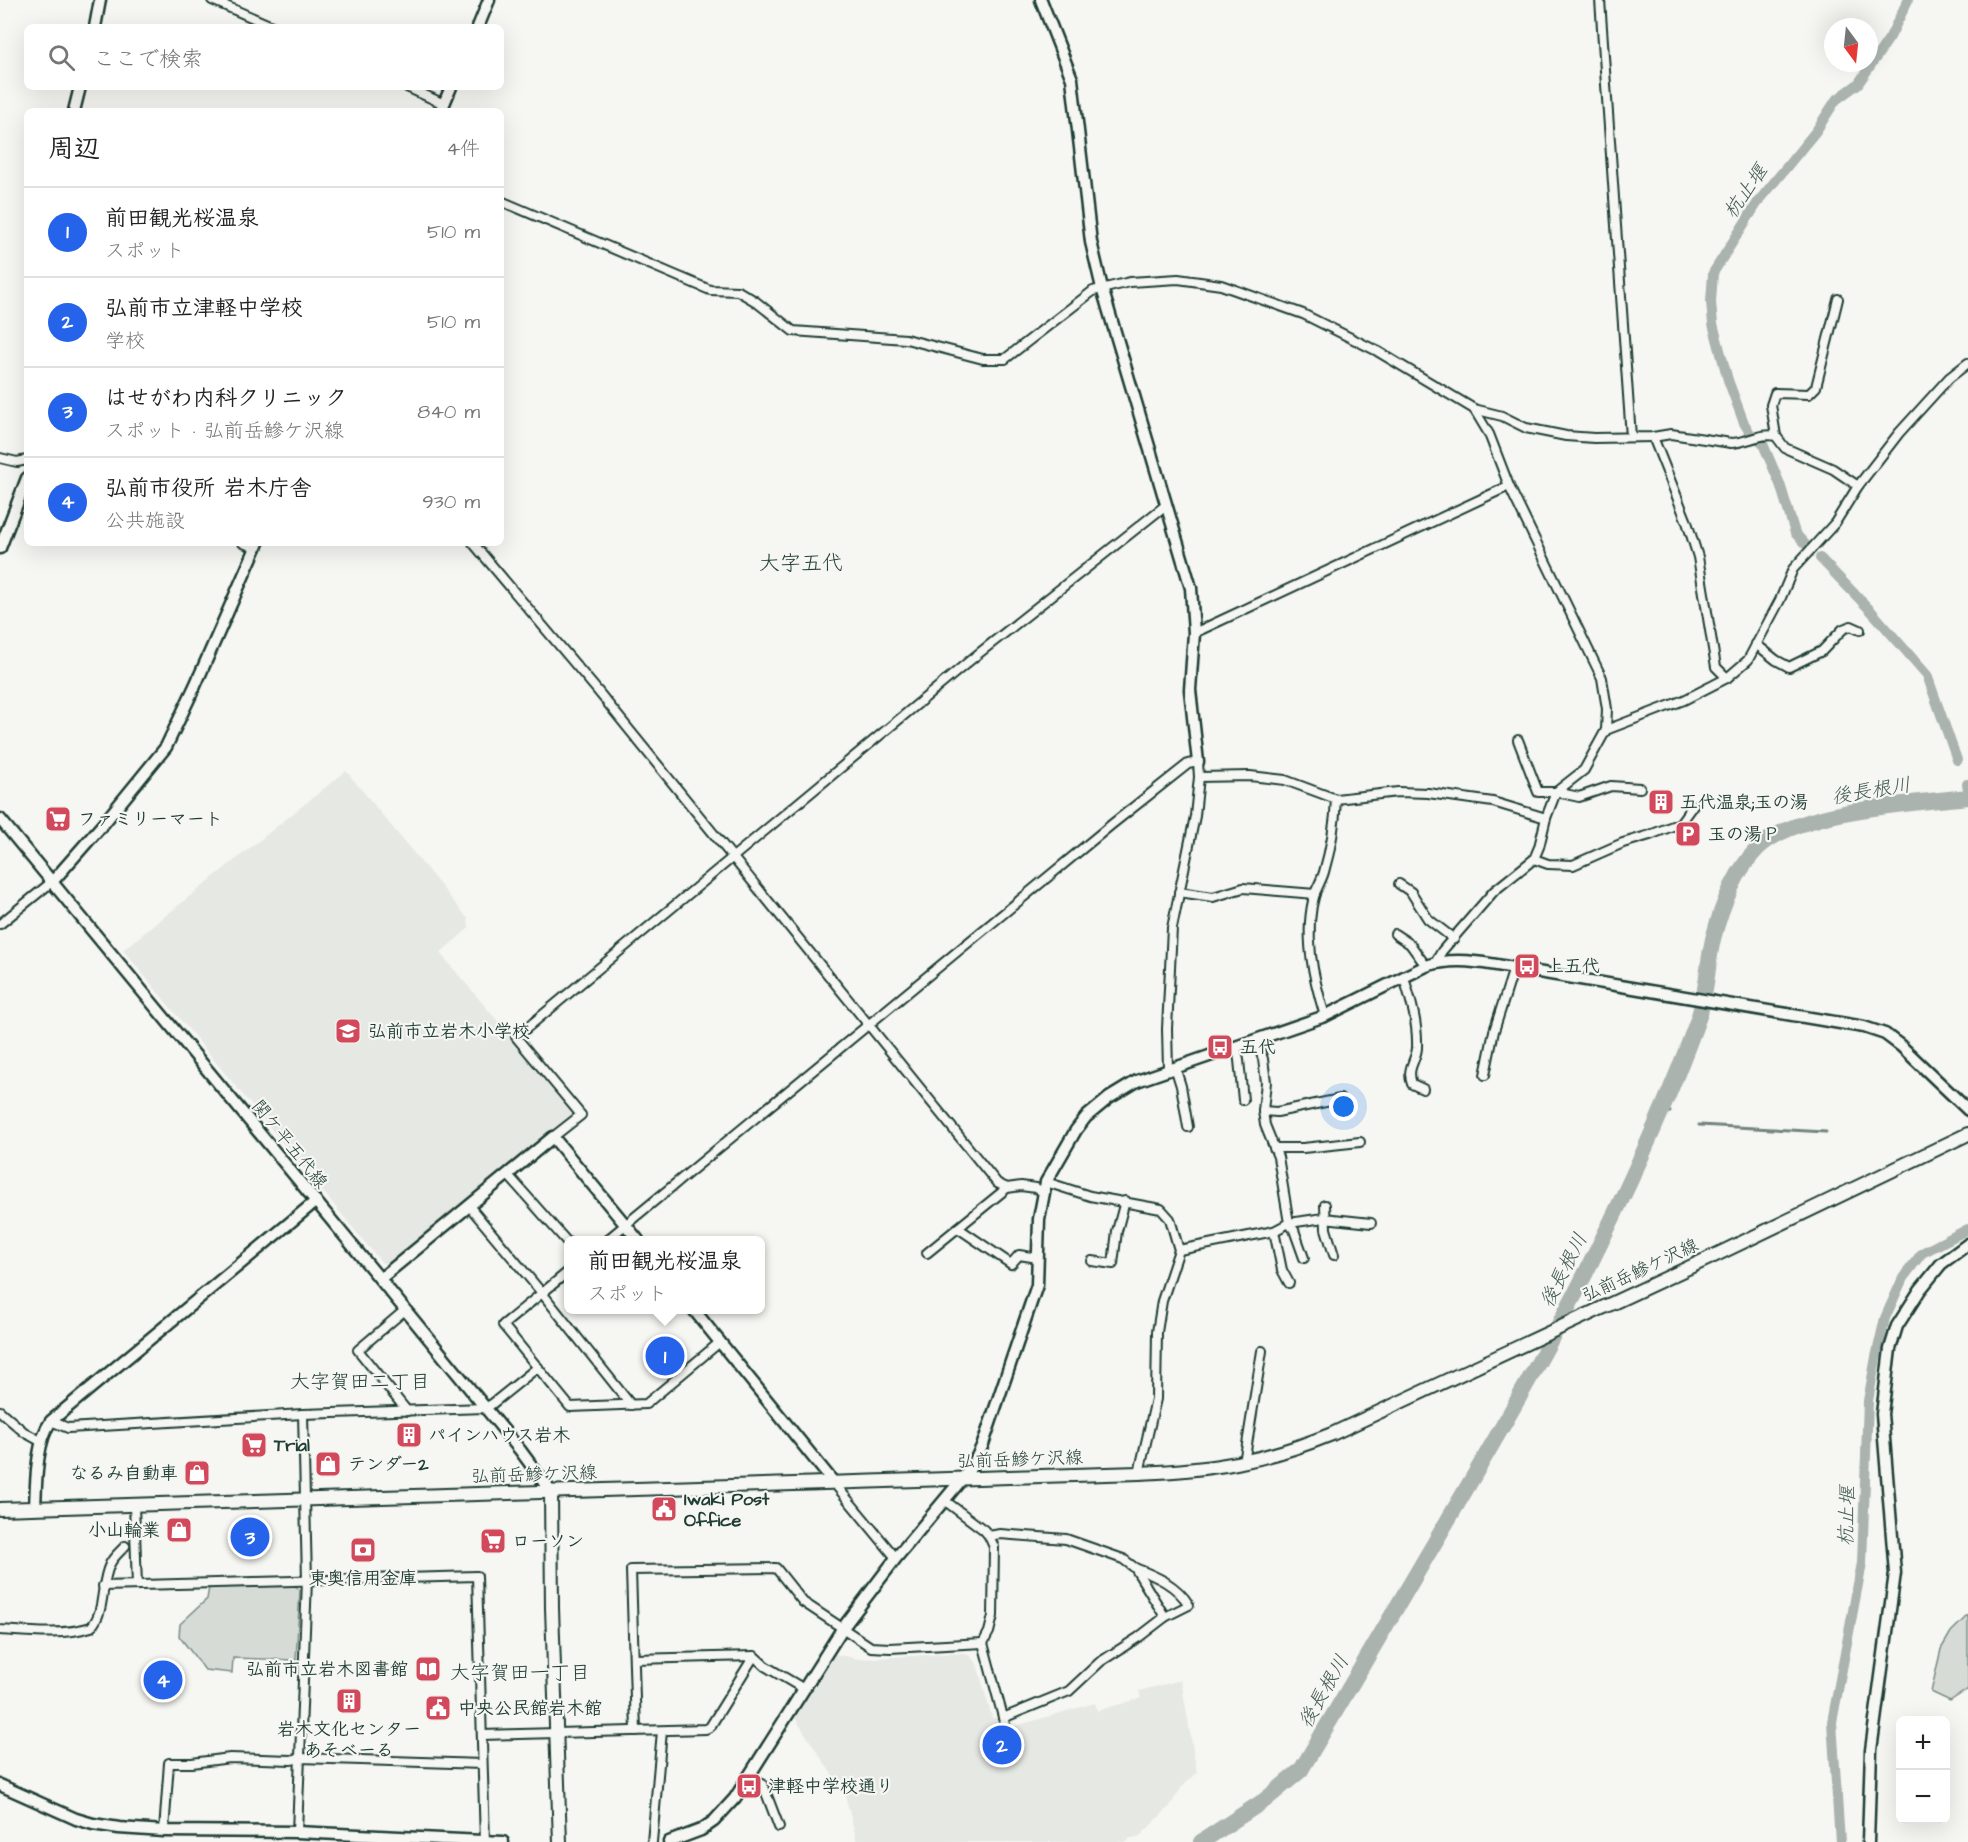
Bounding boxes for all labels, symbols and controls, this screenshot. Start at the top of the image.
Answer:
north arrow [1824,18,1878,72]
search box [24,24,504,90]
icon: search [45,41,78,74]
text: ここで検索 [93,44,203,75]
text: 周辺 [48,131,100,167]
text: 4件 [446,135,480,163]
water label: 杭止堰 [1717,157,1776,224]
text: 前田観光桜温泉 [105,203,259,234]
text: 1 [66,218,69,246]
text: 510 m [427,218,480,246]
text: スポット [105,237,185,265]
text: 弘前市立津軽中学校 [105,293,303,324]
text: 2 [62,308,73,336]
text: 510 m [427,308,480,336]
text: 学校 [105,327,145,355]
text: はせがわ内科クリニック [105,383,347,414]
text: 3 [62,398,73,426]
text: 840 m [417,398,480,426]
text: スポット · 弘前岳鰺ケ沢線 [105,417,344,445]
text: 弘前市役所 岩木庁舎 [105,473,312,504]
text: 4 [61,488,74,516]
text: 930 m [422,488,480,516]
text: 公共施設 [105,507,185,535]
district label: 大字五代 [759,549,843,578]
water label: 後長根川 [1829,771,1913,811]
building icon: 五代温泉;玉の湯 [1646,787,1676,817]
place label: 五代温泉;玉の湯 [1680,790,1808,815]
supermarket icon: ファミリーマート [43,804,73,834]
place label: ファミリーマート [78,807,223,832]
parking icon: 玉の湯Ｐ [1673,819,1703,849]
place label: 玉の湯Ｐ [1708,822,1780,847]
bus stop icon: 上五代 [1512,951,1542,981]
place label: 上五代 [1546,954,1600,979]
school or university icon: 弘前市立岩木小学校 [333,1016,363,1046]
place label: 弘前市立岩木小学校 [368,1019,530,1044]
bus stop icon: 五代 [1205,1032,1235,1062]
place label: 五代 [1240,1035,1276,1060]
your location [1329,1092,1358,1121]
street label: 関ケ平五代線 [246,1094,333,1194]
water label: 後長根川 [1533,1228,1595,1312]
street label: 弘前岳鰺ケ沢線 [1578,1232,1703,1308]
popup [564,1236,765,1314]
text: 前田観光桜温泉 [587,1246,742,1277]
text: スポット [587,1280,667,1308]
pin: 1 [646,1334,684,1378]
district label: 大字賀田二丁目 [290,1368,430,1396]
building icon: パインハウス岩木 [394,1420,424,1450]
place label: パインハウス岩木 [428,1423,570,1448]
supermarket icon: Trial [239,1430,269,1460]
place label: Trial [273,1433,310,1458]
street label: 弘前岳鰺ケ沢線 [957,1445,1083,1474]
shop icon: テンダー2 [313,1449,343,1479]
place label: テンダー2 [348,1452,429,1477]
shop icon: なるみ自動車 [182,1458,212,1488]
street label: 弘前岳鰺ケ沢線 [471,1460,597,1489]
place label: なるみ自動車 [70,1461,178,1486]
water label: 杭止堰 [1832,1484,1862,1547]
place label: Iwaki Post Office [684,1487,770,1533]
public building icon: Iwaki Post Office [649,1494,679,1524]
pin: 3 [230,1514,270,1560]
shop icon: 小山輪業 [164,1515,194,1545]
place label: 小山輪業 [88,1518,160,1543]
supermarket icon: ローソン [478,1526,508,1556]
place label: ローソン [512,1529,584,1554]
bank icon: 東奥信用金庫 [348,1535,378,1565]
place label: 東奥信用金庫 [309,1566,417,1591]
water label: 後長根川 [1292,1650,1356,1733]
library icon: 弘前市立岩木図書館 [413,1654,443,1684]
place label: 弘前市立岩木図書館 [246,1657,408,1682]
pin: 4 [144,1658,182,1702]
district label: 大字賀田一丁目 [450,1659,590,1687]
building icon: 岩木文化センター あそべーる [334,1686,364,1716]
public building icon: 中央公民館岩木館 [423,1693,453,1723]
place label: 中央公民館岩木館 [458,1696,602,1721]
map controls [1896,1716,1950,1824]
button: + [1896,1716,1950,1770]
place label: 岩木文化センター あそべーる [277,1717,421,1763]
pin: 2 [982,1722,1022,1768]
button: − [1896,1770,1950,1824]
bus stop icon: 津軽中学校通り [734,1771,764,1801]
place label: 津軽中学校通り [768,1774,894,1799]

